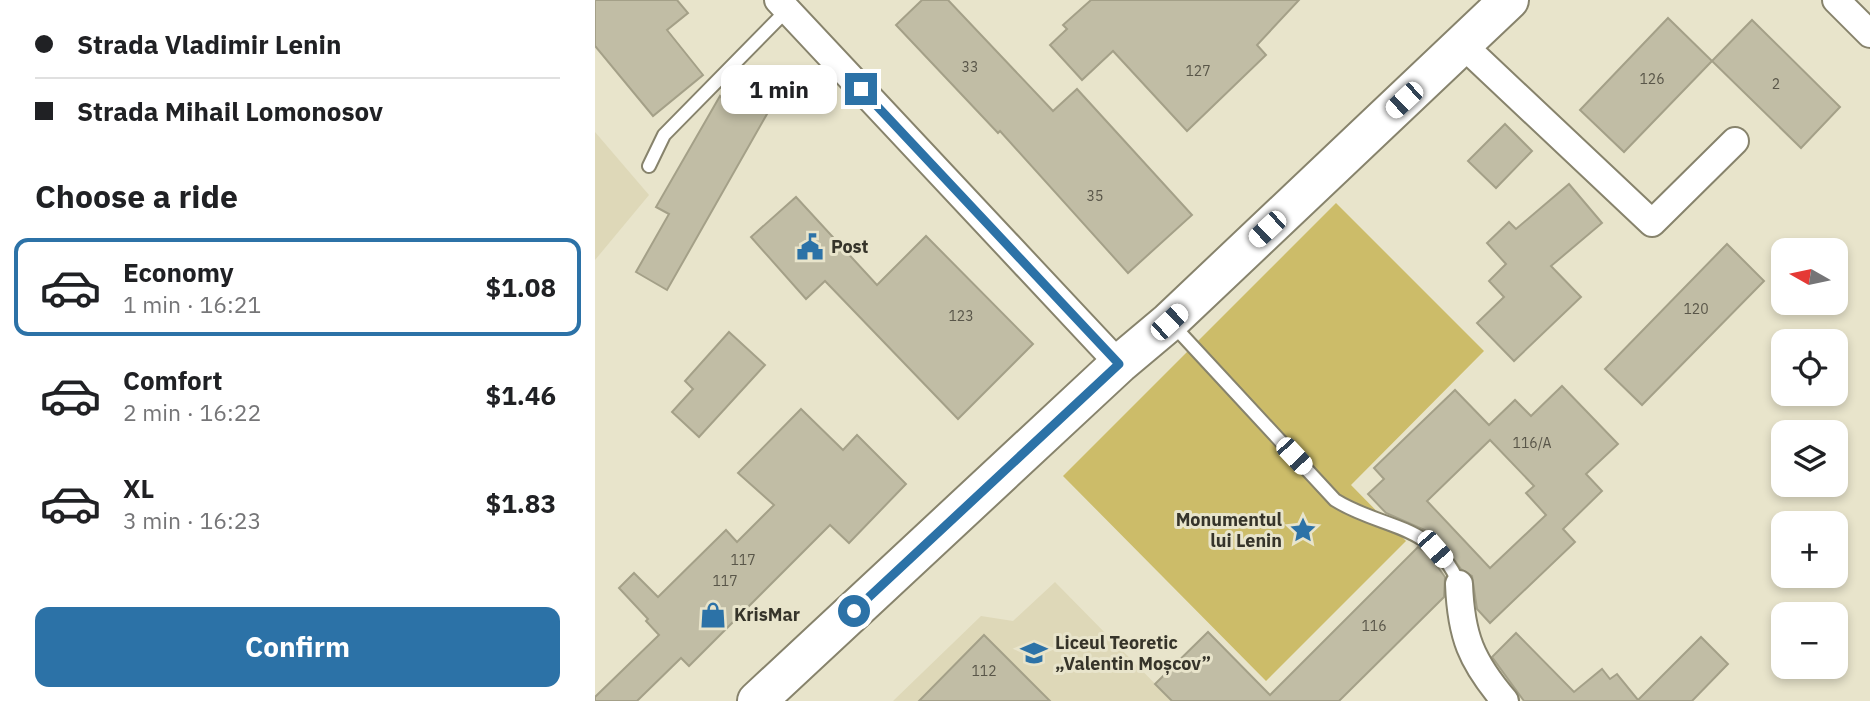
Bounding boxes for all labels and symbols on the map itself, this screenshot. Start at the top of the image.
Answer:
house number: 33 [962,58,978,76]
house number: 127 [1185,62,1211,80]
callout: 1 min [721,64,837,114]
house number: 126 [1639,70,1665,88]
route end [845,73,877,105]
house number: 2 [1772,75,1780,93]
car [1382,78,1427,122]
house number: 35 [1087,187,1103,205]
car [1245,207,1290,251]
public building icon: Post [795,232,825,262]
place label: Post [831,235,869,258]
north arrow [1771,238,1848,315]
car [1147,300,1192,344]
house number: 120 [1683,300,1709,318]
house number: 123 [948,307,974,325]
car [1272,433,1317,479]
house number: 116/A [1513,434,1551,452]
place label: Monumentul lui Lenin [1176,508,1283,552]
place icon: Monumentul lui Lenin [1288,515,1318,545]
car [1414,526,1457,572]
house number: 117 [730,551,756,569]
house number: 117 [712,572,738,590]
route start [838,595,870,627]
shop icon: KrisMar [698,600,728,630]
place label: KrisMar [734,603,800,626]
house number: 116 [1361,617,1387,635]
place label: Liceul Teoretic „Valentin Moșcov” [1055,631,1211,675]
school or university icon: Liceul Teoretic „Valentin Moșcov” [1019,638,1049,668]
house number: 112 [971,662,997,680]

